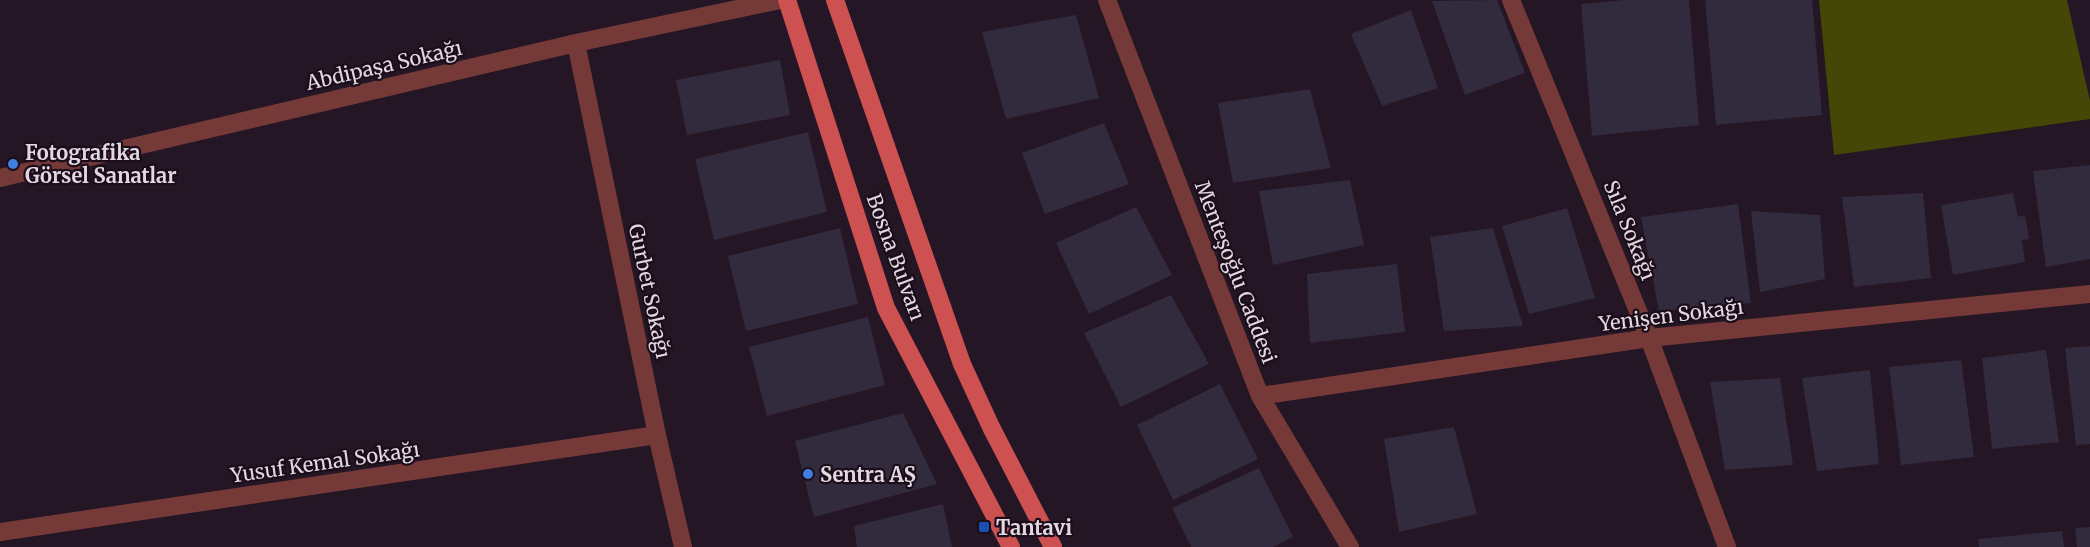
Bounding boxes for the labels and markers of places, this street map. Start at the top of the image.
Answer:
place label: Fotografika Görsel Sanatlar [25,140,176,188]
marker: Fotografika Görsel Sanatlar [6,157,20,171]
place label: Sentra AŞ [820,462,916,487]
marker: Sentra AŞ [801,467,815,481]
place label: Tantavi [996,515,1072,540]
marker: Tantavi [977,520,991,534]

